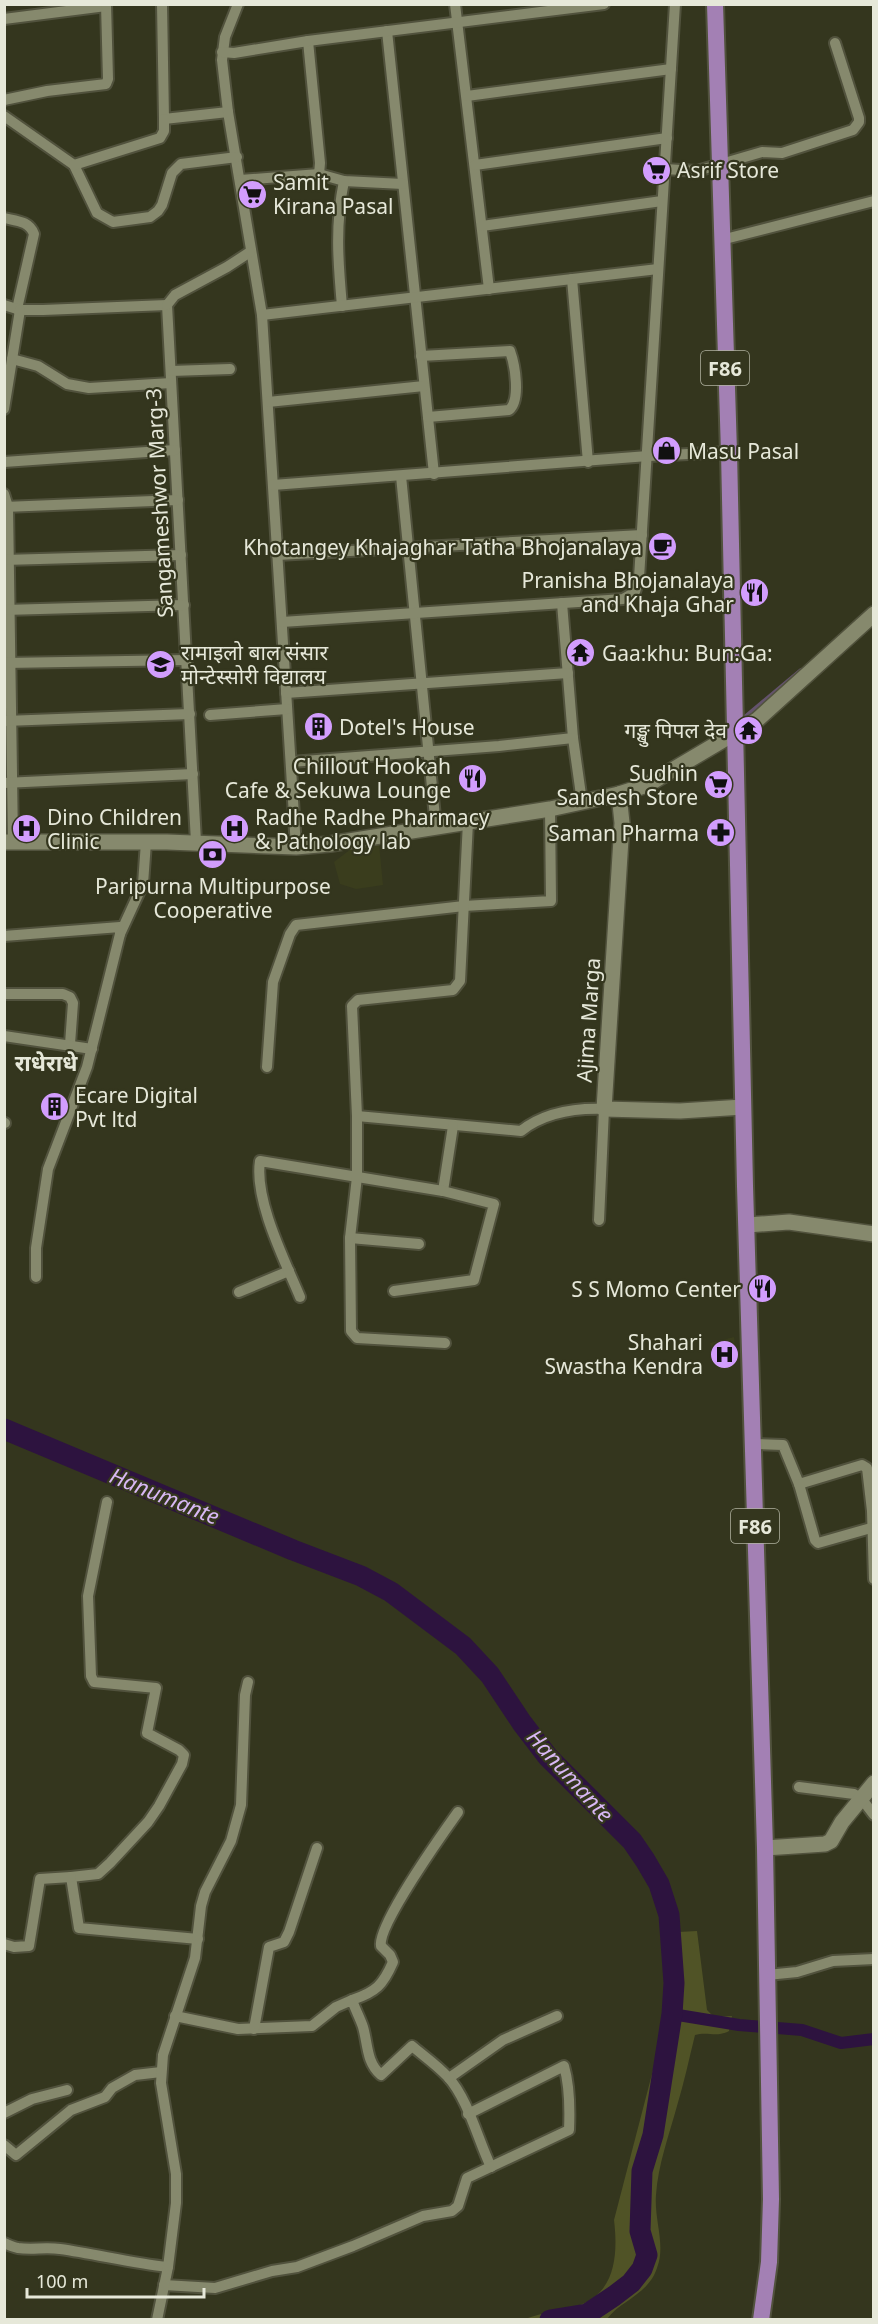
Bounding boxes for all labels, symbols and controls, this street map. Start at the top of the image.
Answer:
supermarket icon: Asrif Store [640,154,672,186]
place label: Asrif Store [677,156,779,184]
place label: Samit Kirana Pasal [273,168,393,220]
supermarket icon: Samit Kirana Pasal [236,178,268,210]
road number: F86 [701,351,749,385]
street label: Sangameshwor Marg-3 [139,388,179,618]
shop icon: Masu Pasal [651,435,683,467]
place label: Masu Pasal [688,437,799,465]
cafe icon: Khotangey Khajaghar Tatha Bhojanalaya [647,531,679,563]
place label: Khotangey Khajaghar Tatha Bhojanalaya [243,533,642,561]
place label: Pranisha Bhojanalaya and Khaja Ghar [522,566,734,618]
restaurant icon: Pranisha Bhojanalaya and Khaja Ghar [739,576,771,608]
temple icon: Gaa:khu: Bun:Ga: [565,637,597,669]
place label: रामाइलो बाल संसार मोन्टेस्सोरी विद्यालय [181,638,328,690]
place label: Gaa:khu: Bun:Ga: [602,639,773,667]
school or university icon: रामाइलो बाल संसार मोन्टेस्सोरी विद्यालय [144,648,176,680]
building icon: Dotel's House [302,711,334,743]
place label: Dotel's House [339,713,475,741]
temple icon: गङ्खु पिपल देव [732,714,764,746]
place label: गङ्खु पिपल देव [625,716,727,747]
place label: Chillout Hookah Cafe & Sekuwa Lounge [225,752,451,804]
place label: Sudhin Sandesh Store [557,759,698,811]
restaurant icon: Chillout Hookah Cafe & Sekuwa Lounge [456,762,488,794]
supermarket icon: Sudhin Sandesh Store [703,769,735,801]
place label: Dino Children Clinic [47,803,182,855]
place label: Radhe Radhe Pharmacy & Pathology lab [255,803,490,855]
hospital icon: Dino Children Clinic [10,813,42,845]
hospital icon: Radhe Radhe Pharmacy & Pathology lab [218,813,250,845]
pharmacy icon: Saman Pharma [704,817,736,849]
place label: Saman Pharma [548,819,699,847]
bank icon: Paripurna Multipurpose Cooperative [197,839,229,871]
place label: Paripurna Multipurpose Cooperative [95,872,331,924]
street label: Ajima Marga [570,957,606,1083]
district label: राधेराधे [15,1047,78,1077]
place label: Ecare Digital Pvt ltd [75,1081,198,1133]
building icon: Ecare Digital Pvt ltd [38,1091,70,1123]
restaurant icon: S S Momo Center [746,1273,778,1305]
place label: S S Momo Center [571,1275,741,1303]
place label: Shahari Swastha Kendra [545,1328,703,1380]
hospital icon: Shahari Swastha Kendra [708,1338,740,1370]
water label: Hanumante [106,1459,224,1531]
road number: F86 [731,1509,779,1543]
water label: Hanumante [521,1722,621,1828]
scale bar [27,2261,204,2299]
text: 100 m [36,2269,88,2293]

